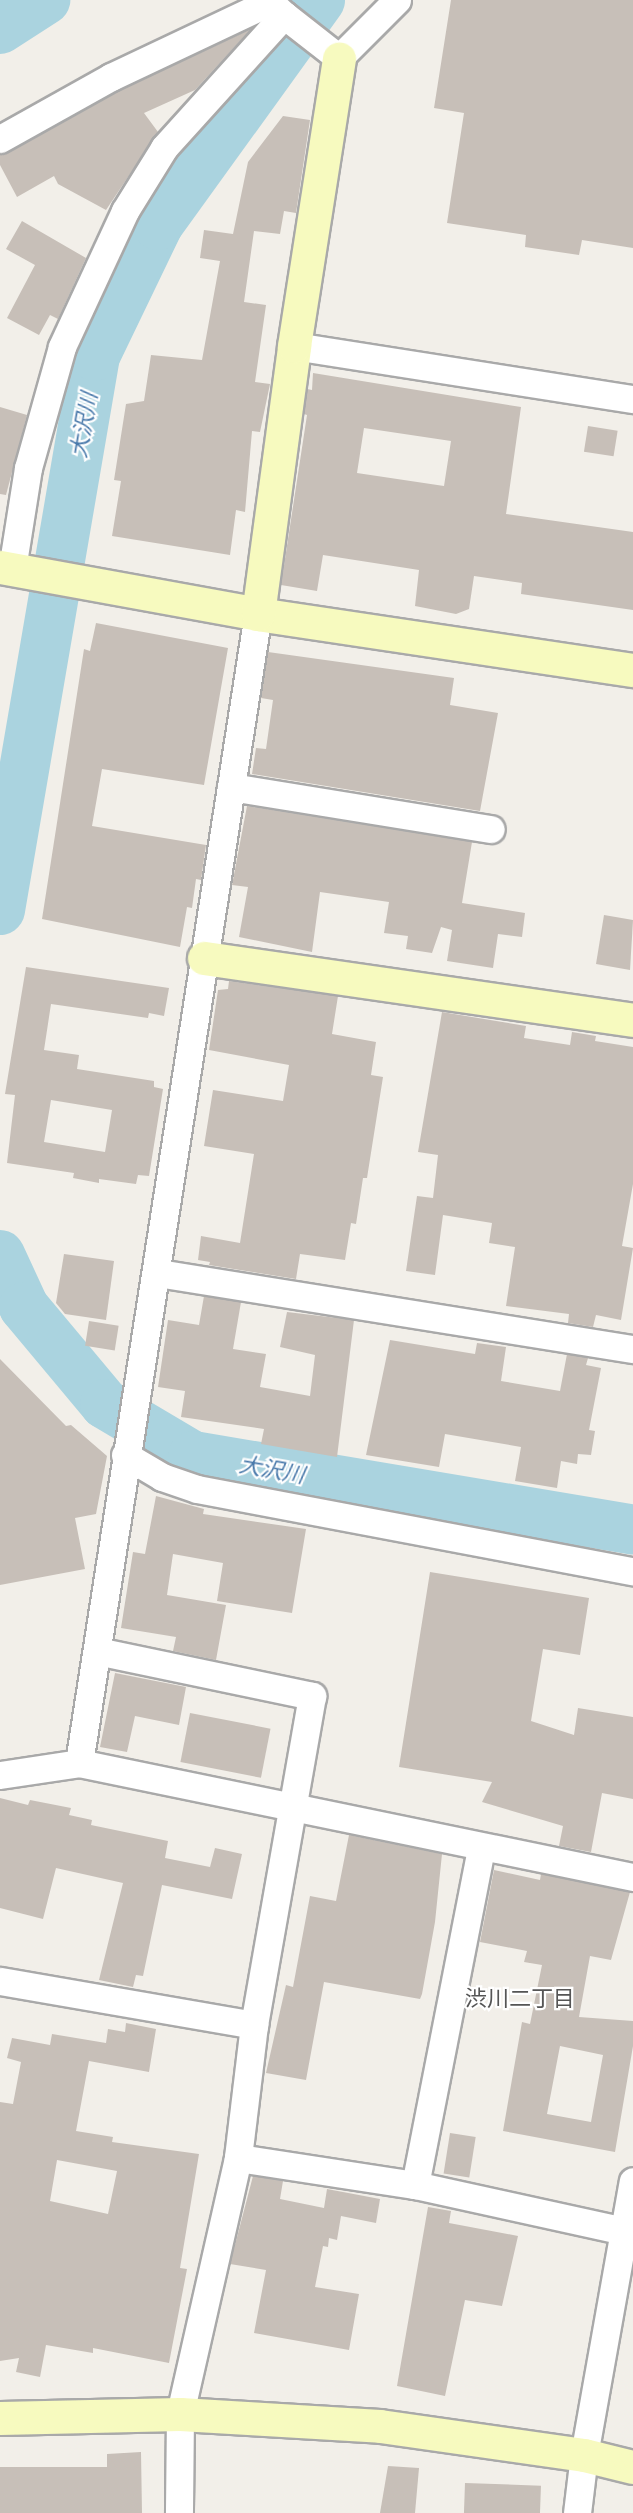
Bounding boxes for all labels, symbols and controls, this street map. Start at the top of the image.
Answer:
water label: 大沢川 [64,390,102,460]
water label: 大沢川 [237,1450,307,1488]
district label: 渋川二丁目 [465,1985,575,2011]

